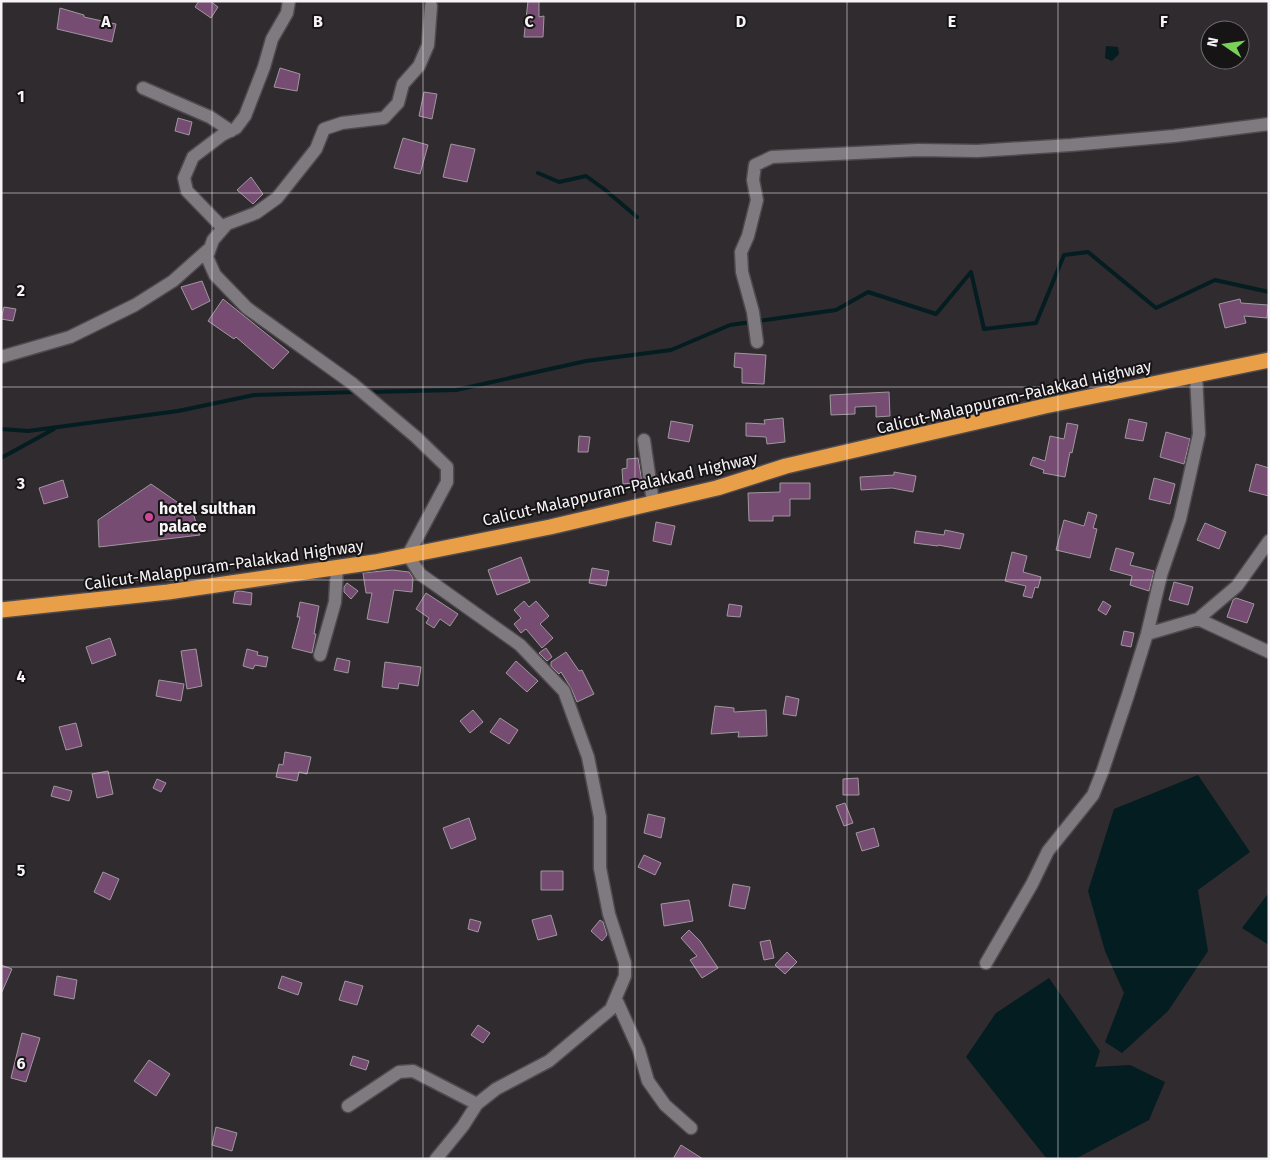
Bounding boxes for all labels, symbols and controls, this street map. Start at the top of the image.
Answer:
text: A [100,12,111,31]
text: B [313,12,323,31]
text: C [524,12,534,31]
text: D [736,12,746,31]
text: E [948,12,956,31]
text: F [1160,12,1168,31]
north arrow [1200,20,1250,70]
text: N [1203,36,1222,49]
text: 1 [17,87,25,106]
text: 2 [17,281,25,300]
street label: Calicut-Malappuram-Palakkad Highway [875,356,1153,438]
street label: Calicut-Malappuram-Palakkad Highway [481,448,759,530]
text: 3 [16,474,25,493]
place label: hotel sulthan palace [159,499,256,536]
marker: hotel sulthan palace [143,511,155,523]
street label: Calicut-Malappuram-Palakkad Highway [83,536,365,594]
text: 4 [16,667,26,686]
text: 5 [17,861,26,880]
text: 6 [16,1054,26,1073]

